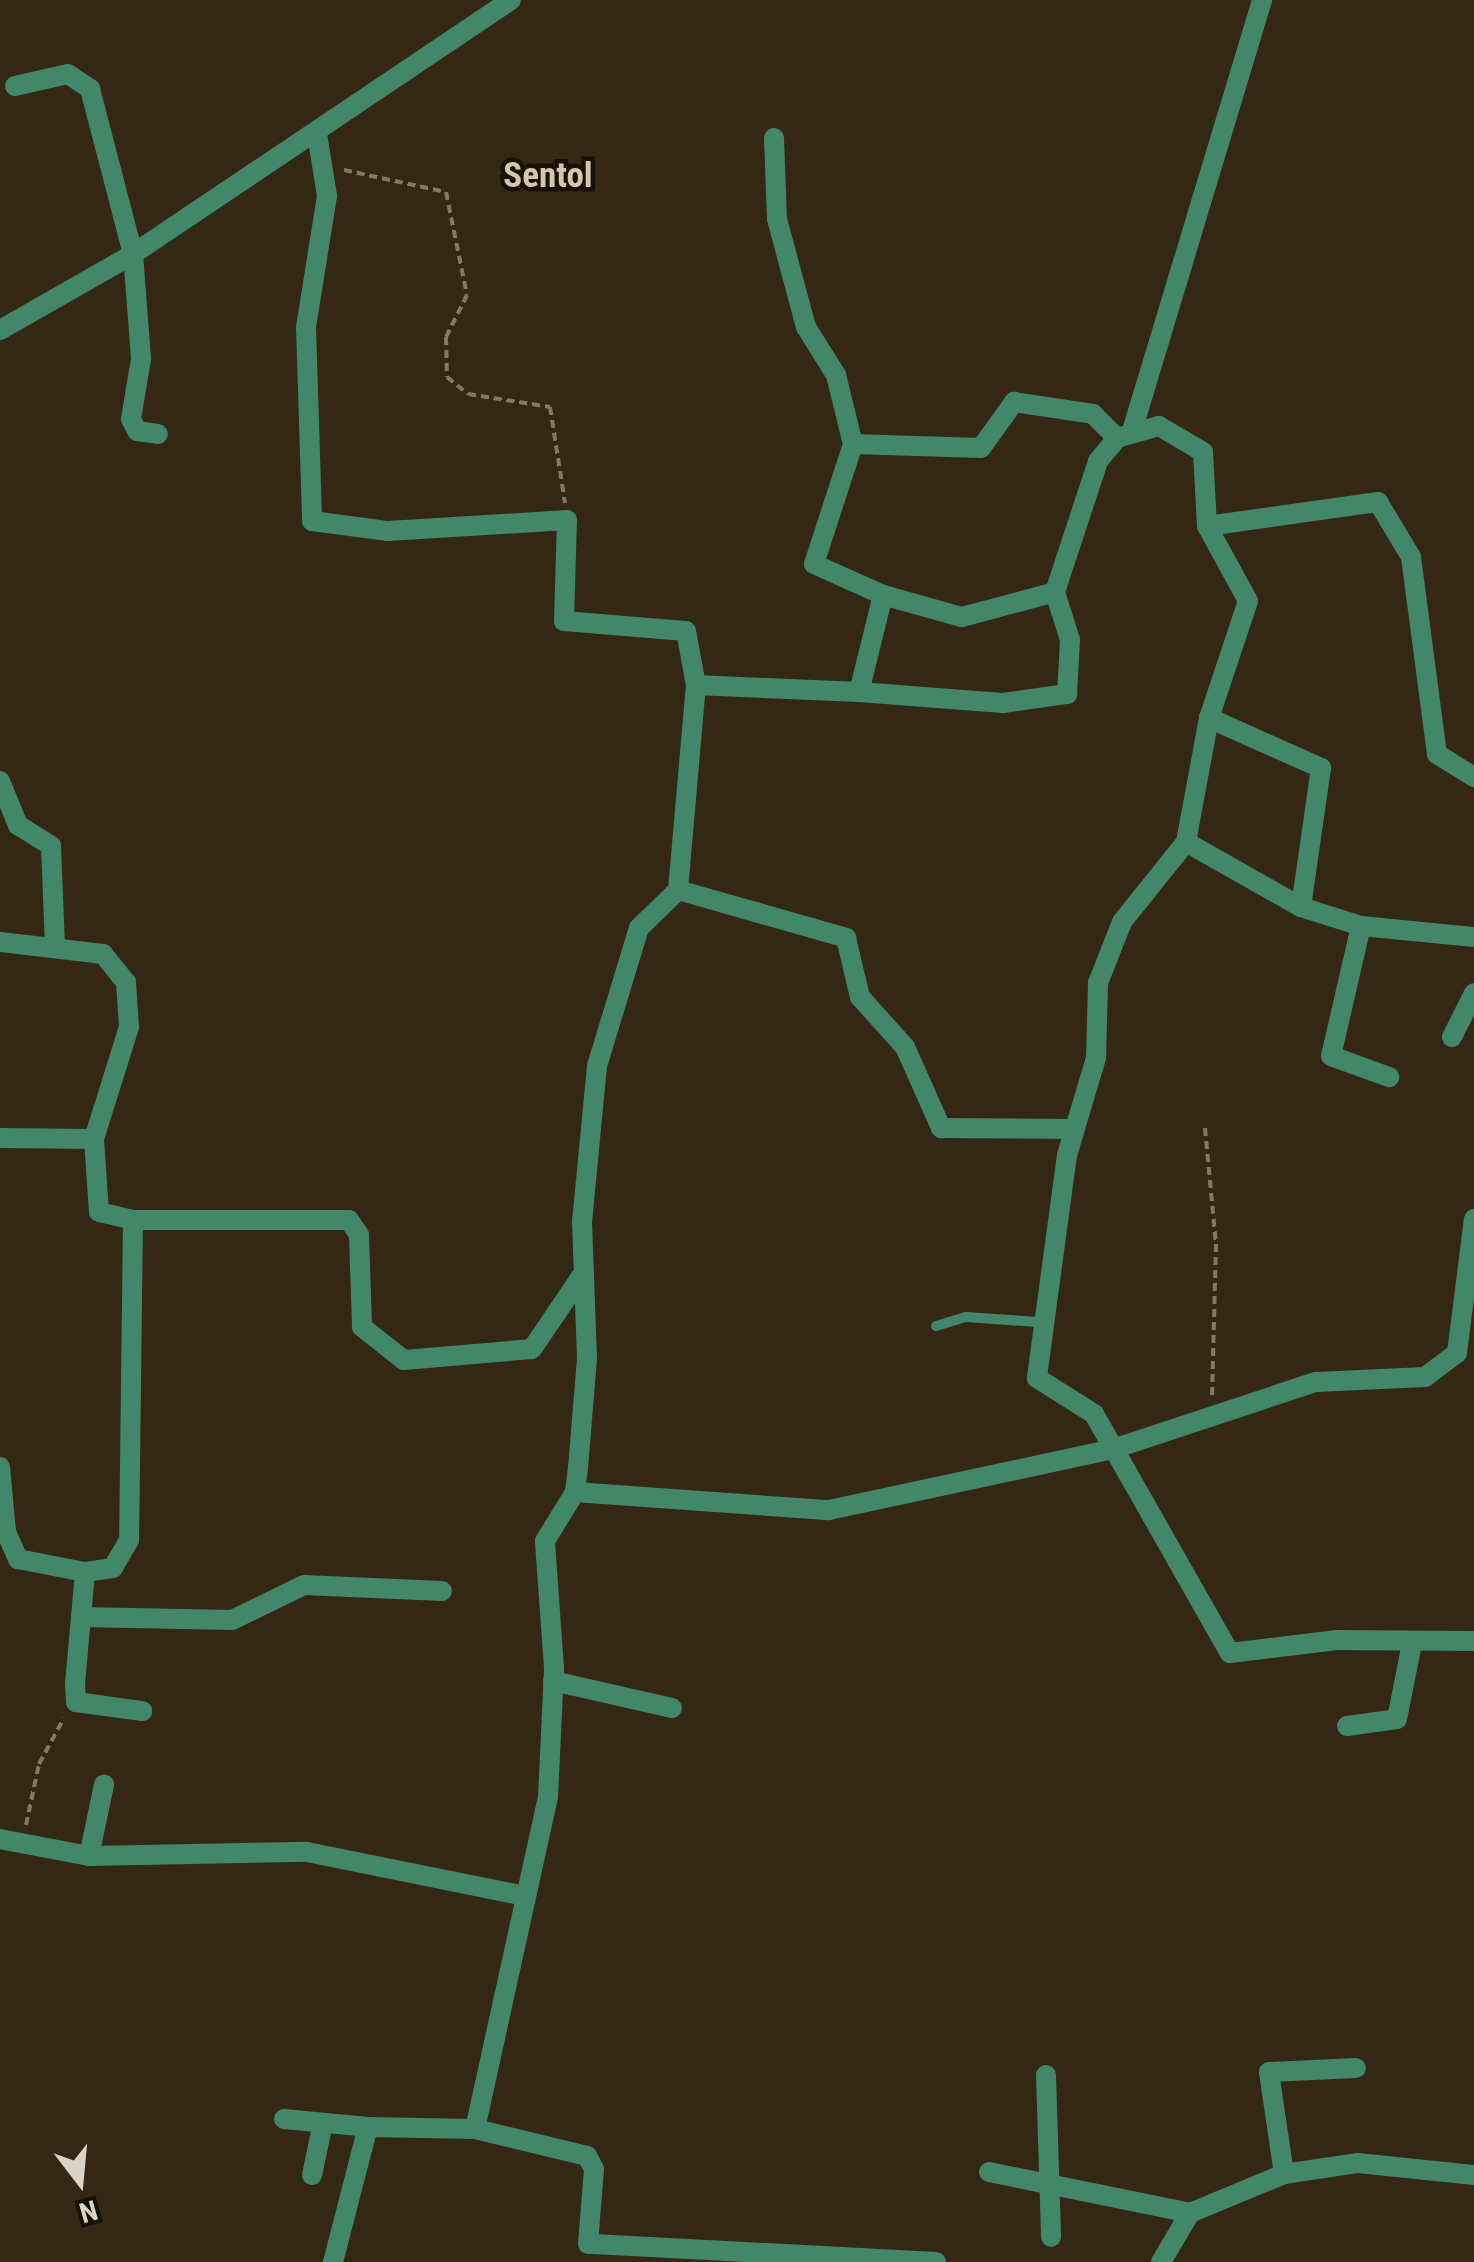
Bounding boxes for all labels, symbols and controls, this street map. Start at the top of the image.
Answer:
district label: Sentol [503,155,593,197]
north arrow [30,2132,130,2232]
text: N [76,2193,101,2230]

